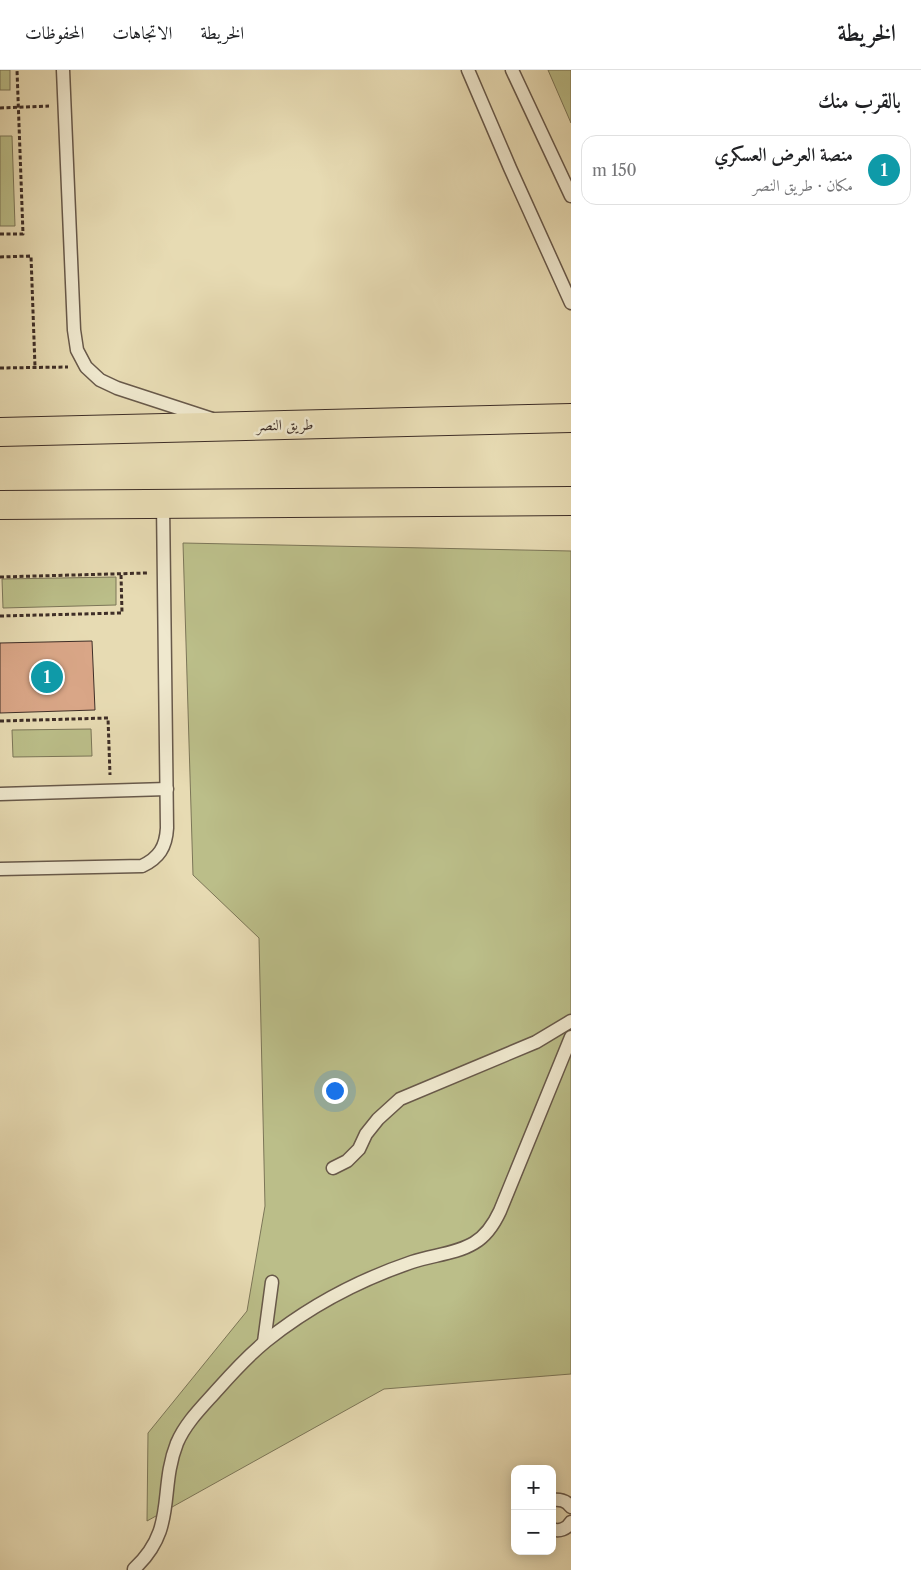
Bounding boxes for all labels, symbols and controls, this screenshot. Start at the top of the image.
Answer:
text: الخريطة [838,18,896,47]
text: المحفوظات [25,22,84,44]
text: الاتجاهات [112,22,172,44]
text: الخريطة [200,22,244,44]
text: بالقرب منك [818,88,901,113]
text: منصة العرض العسكري [714,143,853,166]
text: 150 m [592,160,637,180]
text: 1 [880,160,888,180]
text: مكان · طريق النصر [752,175,853,195]
street label: طريق النصر [254,415,314,436]
pin: 1 [31,658,63,696]
your location [322,1078,348,1104]
map controls [511,1465,556,1555]
button: + [511,1465,556,1510]
button: − [511,1510,556,1555]

